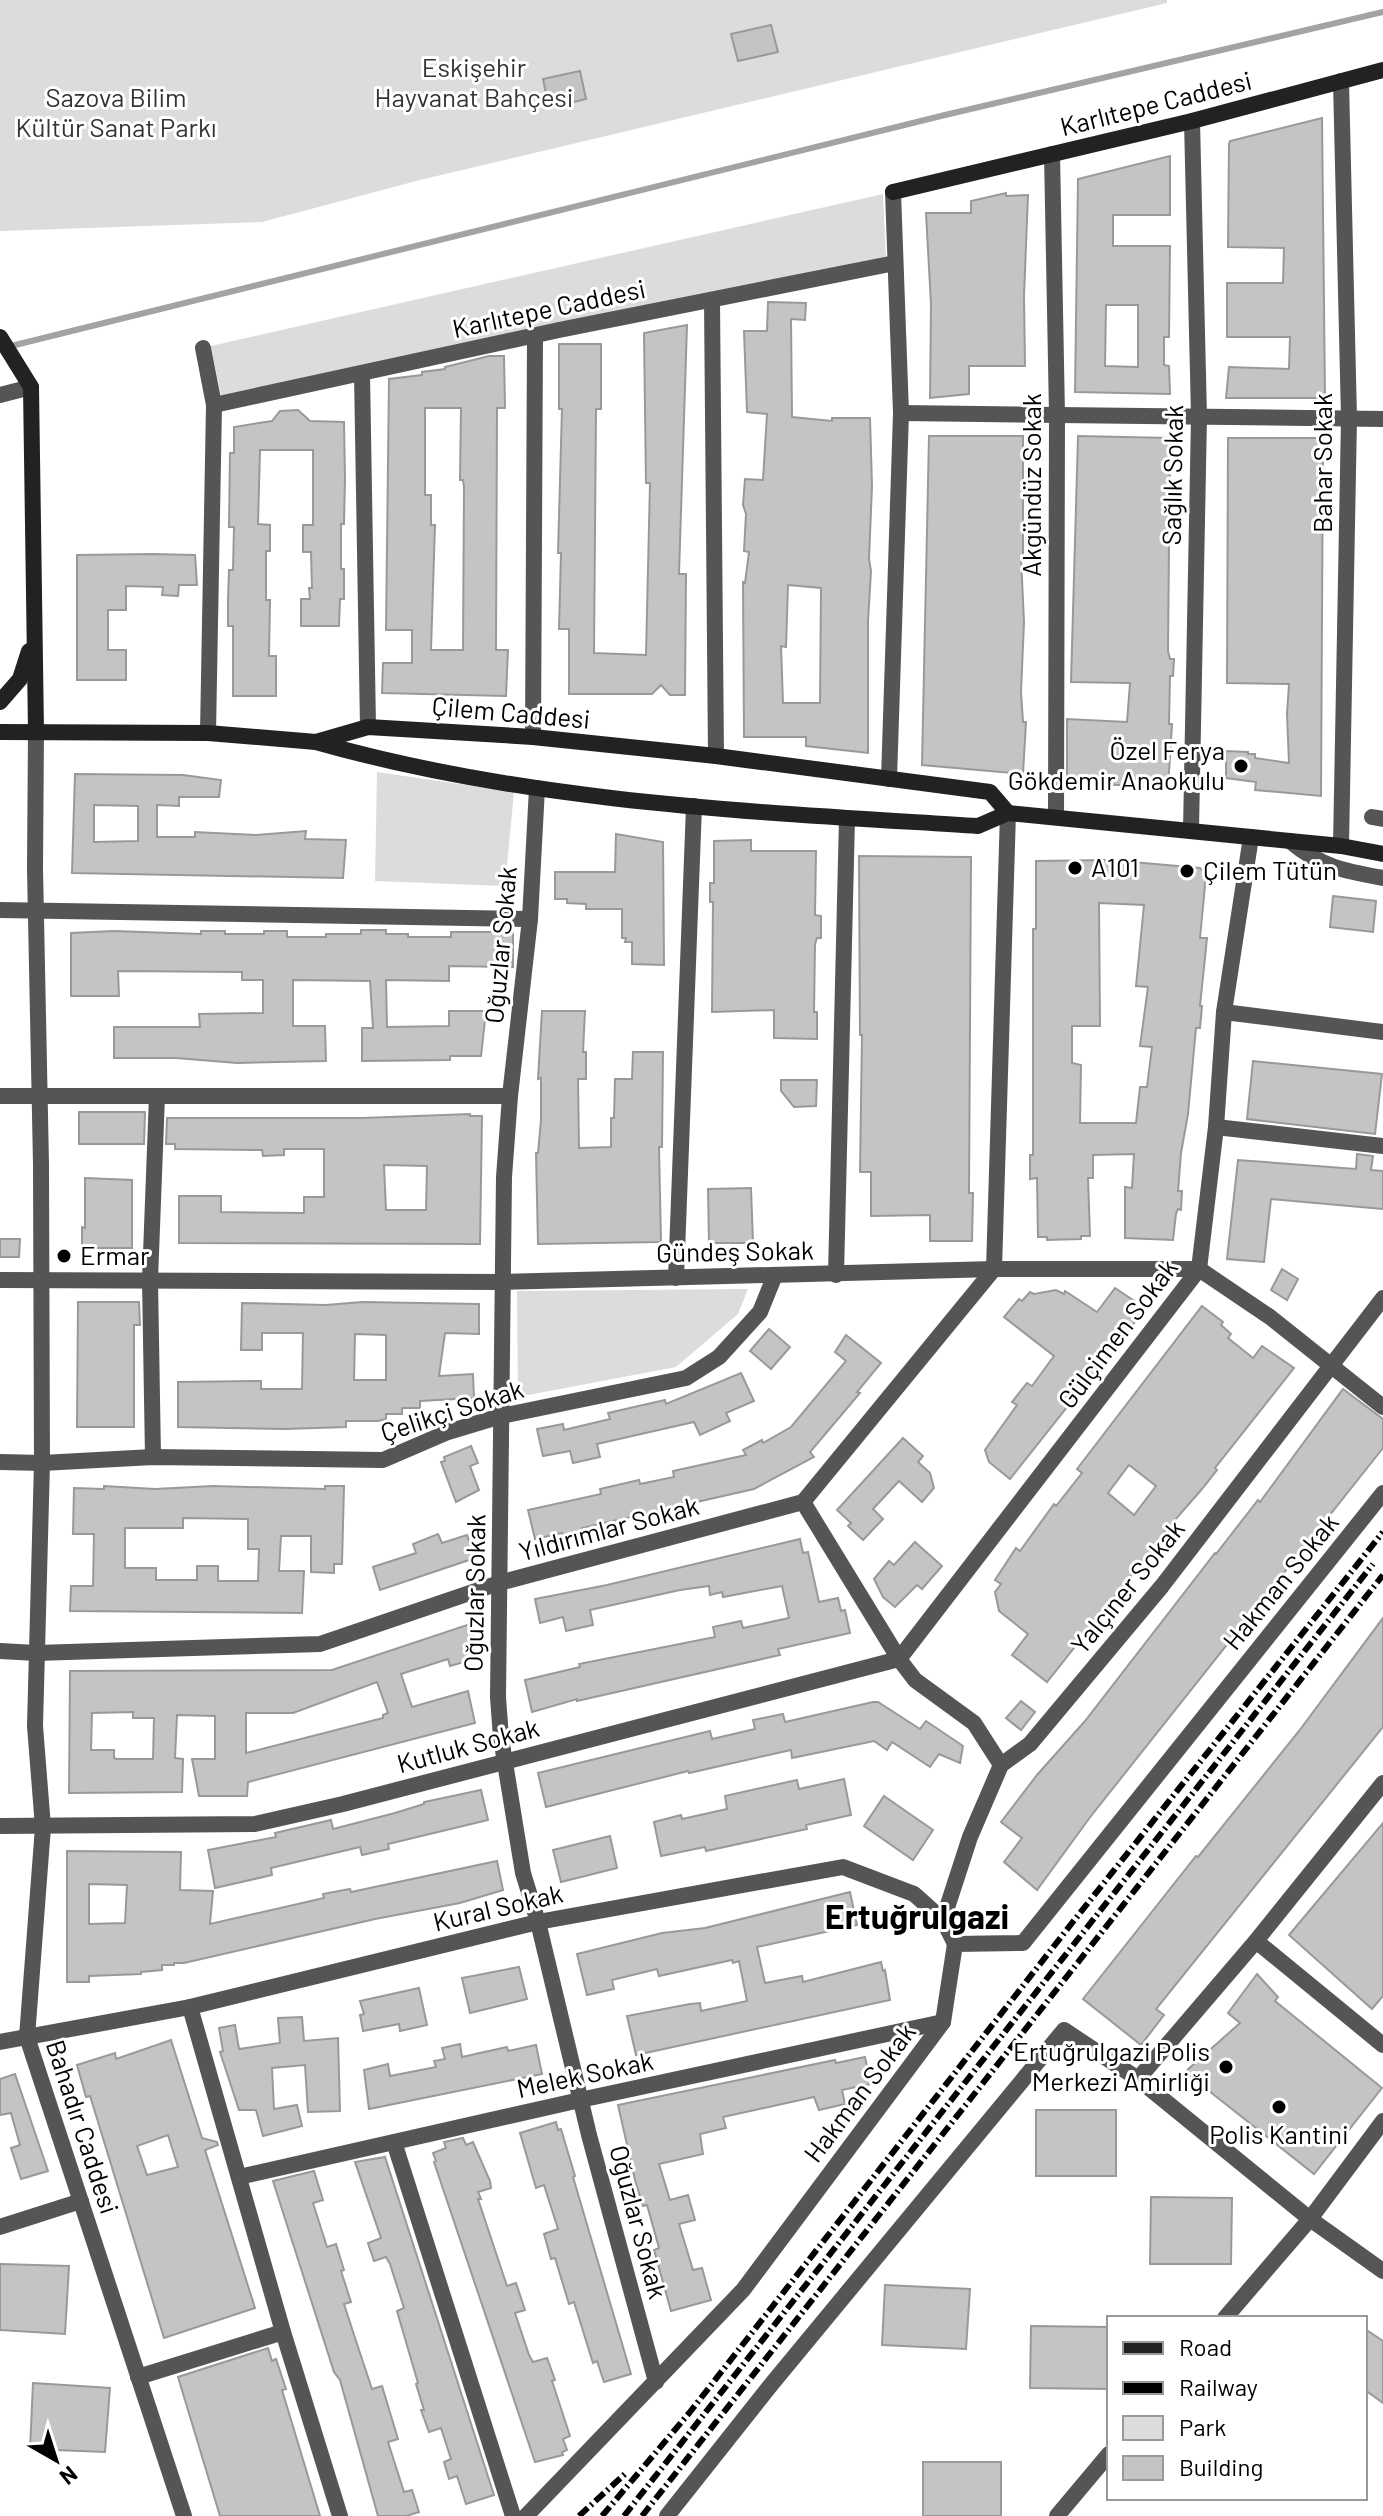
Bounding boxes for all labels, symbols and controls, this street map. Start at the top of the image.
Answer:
park label: Eskişehir Hayvanat Bahçesi [375,51,573,112]
street label: Karlıtepe Caddesi [1057,64,1255,141]
park label: Sazova Bilim Kültür Sanat Parkı [16,81,216,142]
street label: Karlıtepe Caddesi [449,272,648,343]
street label: Akgündüz Sokak [1015,393,1046,577]
street label: Bahar Sokak [1306,393,1337,533]
street label: Sağlık Sokak [1155,404,1188,545]
street label: Çilem Caddesi [431,689,592,734]
place label: Özel Ferya Gökdemir Anaokulu [1008,734,1225,795]
marker: Özel Ferya Gökdemir Anaokulu [1232,757,1250,775]
place label: A101 [1091,851,1139,882]
place label: Çilem Tütün [1203,854,1337,885]
marker: A101 [1066,859,1084,877]
marker: Çilem Tütün [1178,862,1196,880]
street label: Oğuzlar Sokak [477,865,522,1025]
street label: Gündeş Sokak [656,1234,814,1267]
place label: Ermar [80,1239,150,1270]
marker: Ermar [55,1247,73,1265]
street label: Gülçimen Sokak [1051,1252,1183,1414]
street label: Çelikçi Sokak [376,1372,527,1447]
street label: Yıldırımlar Sokak [515,1489,702,1566]
street label: Hakman Sokak [1216,1507,1344,1655]
street label: Yalçıner Sokak [1064,1513,1190,1659]
street label: Oğuzlar Sokak [457,1514,490,1672]
street label: Kutluk Sokak [393,1711,542,1778]
street label: Kural Sokak [430,1877,566,1937]
district label: Ertuğrulgazi [825,1895,1009,1936]
street label: Hakman Sokak [797,2017,921,2168]
place label: Ertuğrulgazi Polis Merkezi Amirliği [1013,2035,1210,2096]
street label: Bahadır Caddesi [41,2036,126,2217]
street label: Melek Sokak [513,2044,656,2103]
marker: Ertuğrulgazi Polis Merkezi Amirliği [1217,2058,1235,2076]
marker: Polis Kantini [1270,2098,1288,2116]
place label: Polis Kantini [1209,2118,1349,2149]
street label: Oğuzlar Sokak [604,2141,675,2302]
legend [1107,2316,1367,2500]
text: Road [1179,2332,1232,2361]
text: Railway [1179,2372,1258,2401]
text: Park [1179,2412,1226,2441]
north arrow [16,2420,96,2500]
text: Building [1179,2452,1263,2481]
text: N [55,2462,83,2491]

